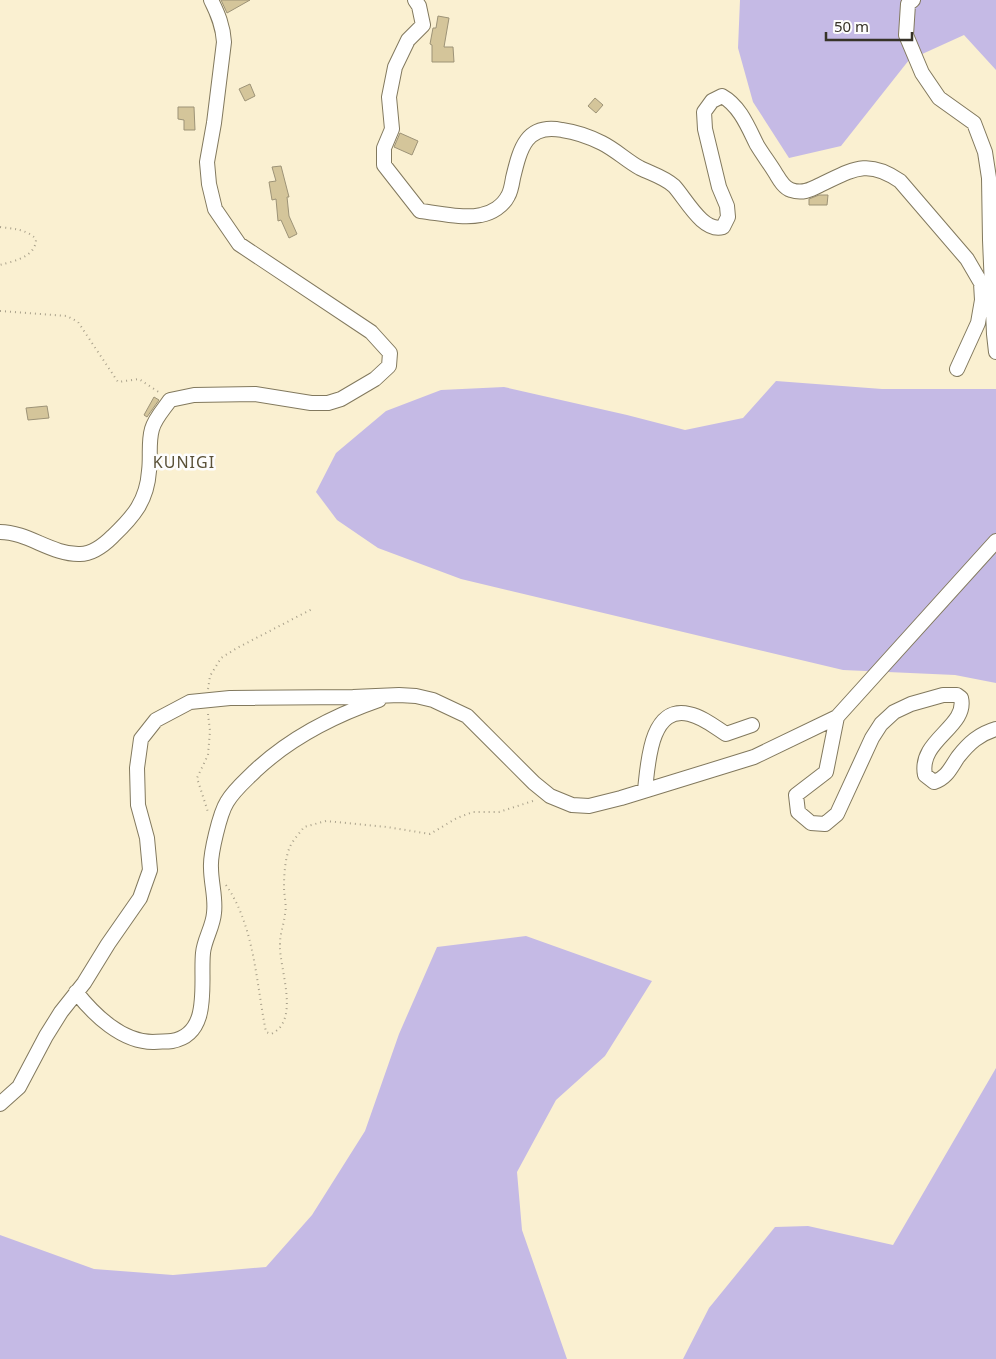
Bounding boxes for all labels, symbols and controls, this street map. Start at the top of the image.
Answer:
scale bar [826,10,912,42]
text: 50 m [834,16,869,36]
district label: KUNIGI [153,451,215,473]

